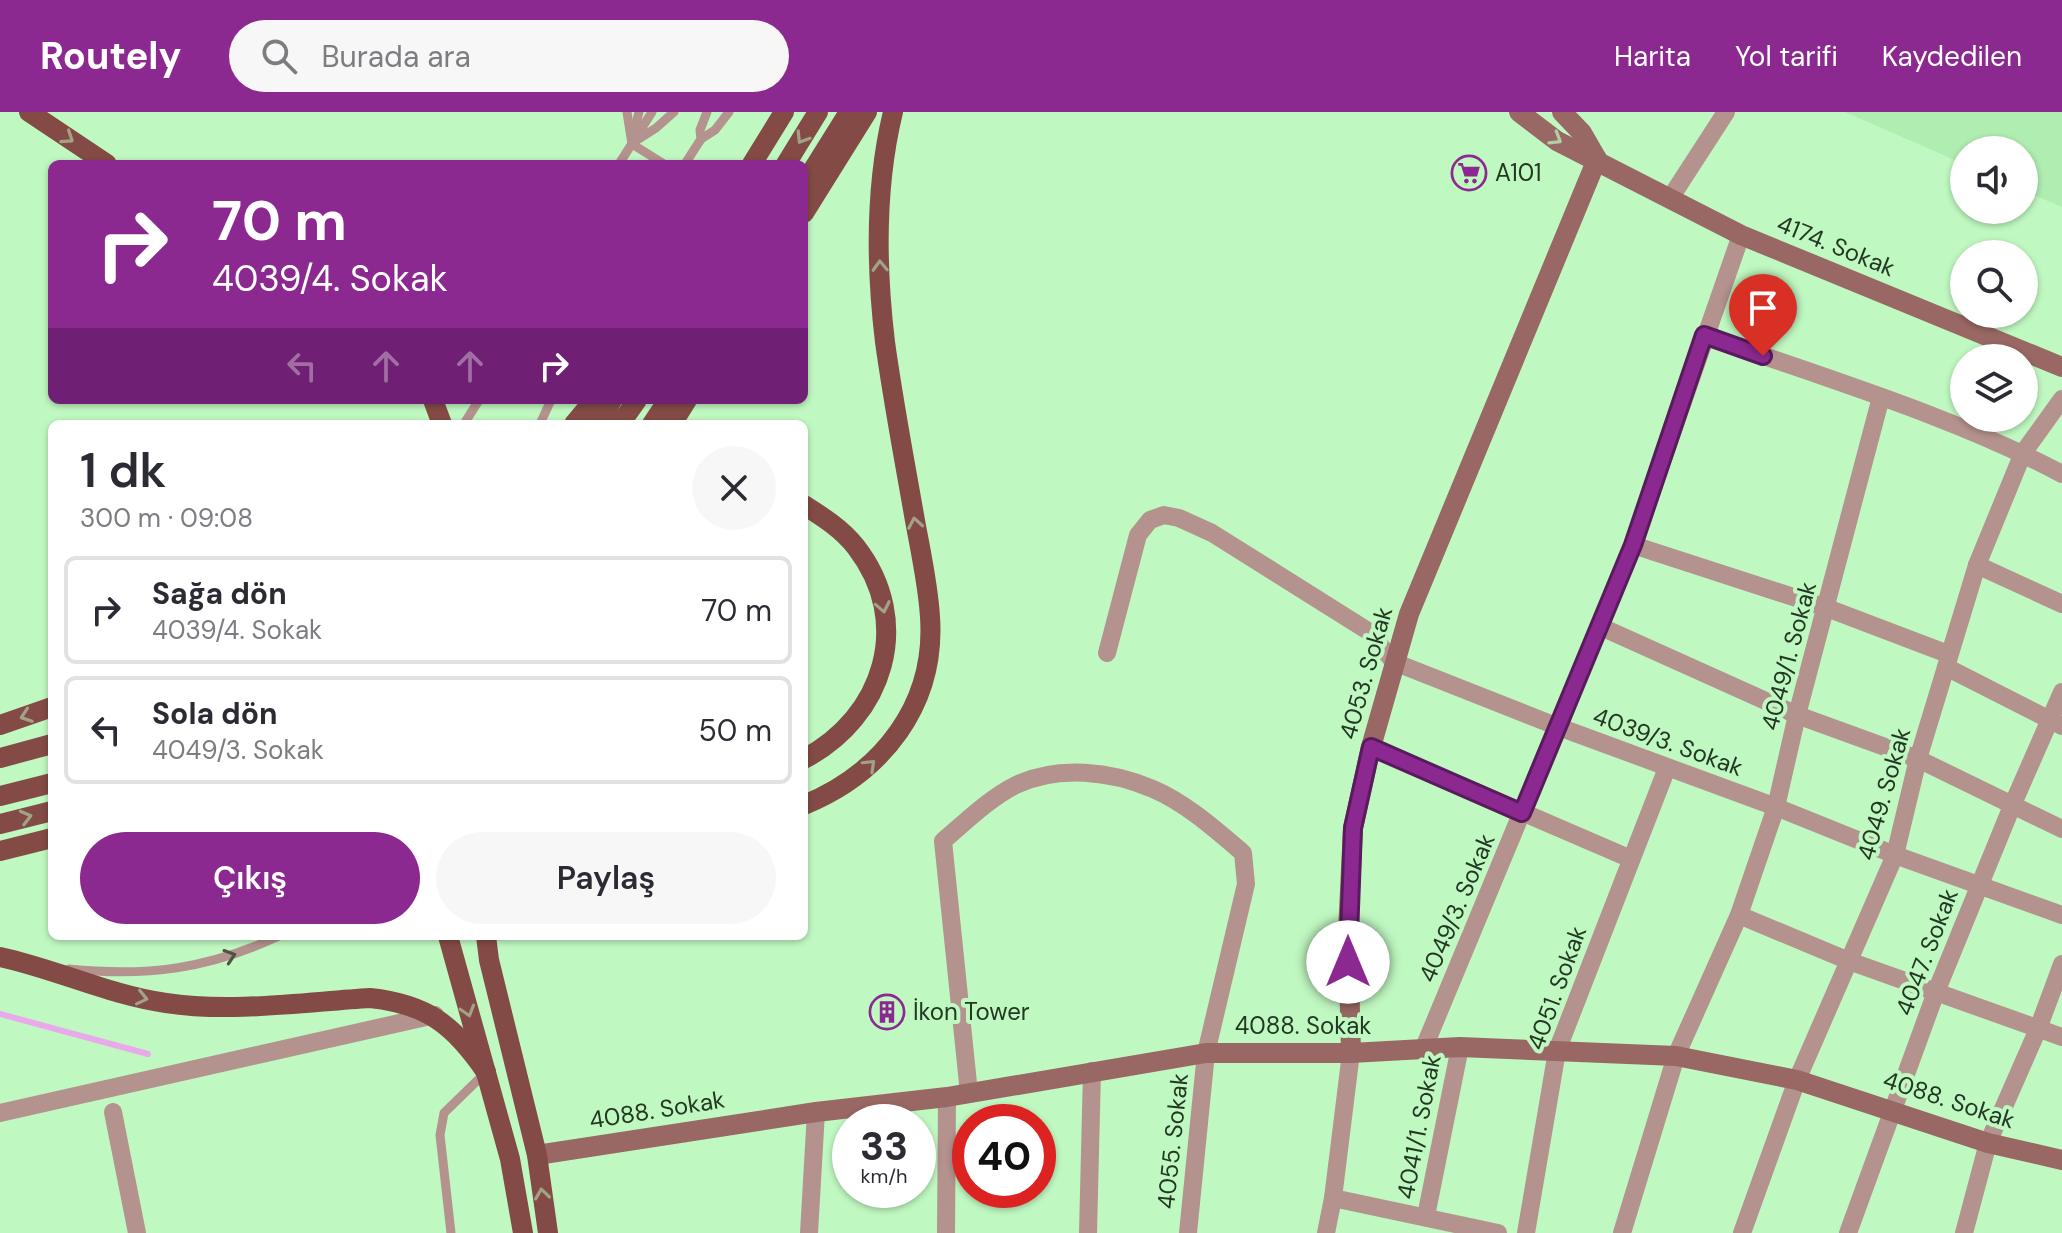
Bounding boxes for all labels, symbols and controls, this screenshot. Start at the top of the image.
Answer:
search box [229,20,789,92]
text: Routely [40,31,181,81]
icon: search [257,34,301,78]
text: Burada ara [321,37,471,76]
text: Harita [1614,38,1691,75]
text: Yol tarifi [1735,38,1838,75]
text: Kaydedilen [1882,38,2022,75]
one-way arrow [60,128,74,143]
one-way arrow [797,129,812,144]
one-way arrow [1547,129,1562,145]
map controls [1950,136,2038,432]
button: sound [1950,136,2038,224]
supermarket icon: A101 [1450,154,1488,192]
place label: A101 [1495,157,1542,188]
text: 70 m [212,184,347,257]
icon: right [80,192,184,296]
street label: 4174. Sokak [1773,208,1900,283]
button: search [1950,240,2038,328]
text: 4039/4. Sokak [212,255,448,302]
one-way arrow [871,259,888,272]
pin [1729,274,1797,356]
icon: arrive [1741,286,1785,330]
icon: left [280,344,324,388]
icon: ahead [364,344,408,388]
icon: ahead [448,344,492,388]
icon: right [532,344,576,388]
button: layers [1950,344,2038,432]
text: 1 dk [80,439,166,502]
button: close [692,446,776,530]
text: 300 m · 09:08 [80,501,253,535]
one-way arrow [908,517,925,530]
text: Sağa dön [152,574,287,613]
street label: 4049/1. Sokak [1754,578,1823,734]
icon: right [84,588,128,632]
text: 70 m [701,591,772,630]
one-way arrow [873,601,890,614]
street label: 4053. Sokak [1332,603,1399,743]
text: 4039/4. Sokak [152,613,322,647]
text: Sola dön [152,694,278,733]
street label: 4039/3. Sokak [1589,700,1747,783]
one-way arrow [20,707,34,723]
icon: left [84,708,128,752]
text: 50 m [698,711,772,750]
street label: 4049. Sokak [1850,724,1917,864]
text: 4049/3. Sokak [152,733,324,767]
one-way arrow [861,760,875,774]
one-way arrow [19,810,32,827]
street label: 4049/3. Sokak [1411,829,1502,987]
button: Çıkış [80,832,420,924]
button: Paylaş [436,832,776,924]
street label: 4047. Sokak [1888,884,1965,1020]
position arrow [1306,920,1390,1004]
street label: 4051. Sokak [1520,922,1593,1054]
one-way arrow [222,950,236,966]
one-way arrow [135,989,149,1006]
building icon: İkon Tower [868,993,906,1031]
place label: İkon Tower [913,996,1030,1027]
one-way arrow [459,1004,475,1018]
street label: 4088. Sokak [1235,1010,1371,1041]
street label: 4041/1. Sokak [1389,1052,1448,1202]
street label: 4088. Sokak [1879,1064,2019,1135]
street label: 4055. Sokak [1150,1071,1195,1211]
street label: 4088. Sokak [587,1084,727,1136]
speed limit sign: 40 [952,1104,1056,1208]
text: 33 [860,1120,908,1172]
text: km/h [860,1163,908,1189]
one-way arrow [534,1187,551,1201]

